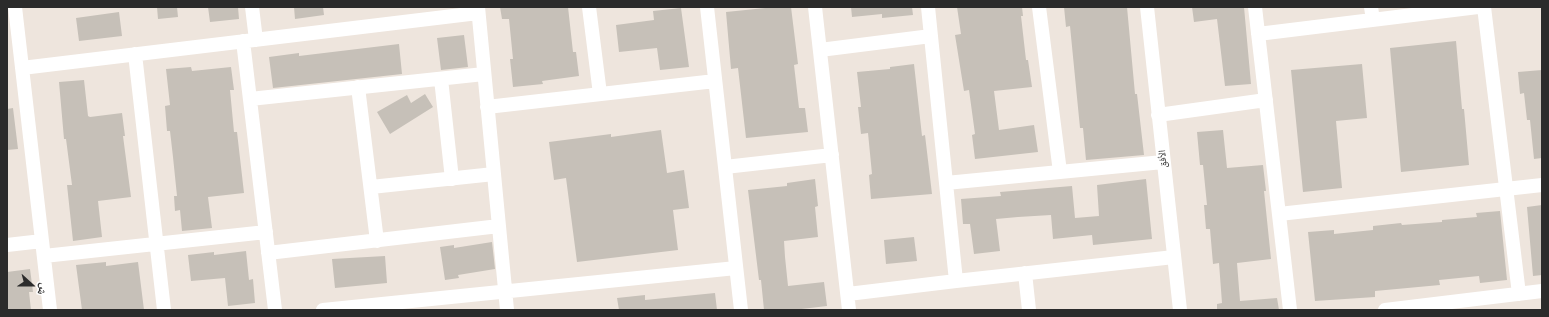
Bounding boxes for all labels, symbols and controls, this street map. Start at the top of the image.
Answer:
street label: الأفق [1156,149,1170,169]
north arrow [12,265,52,305]
text: ش [35,281,53,298]

